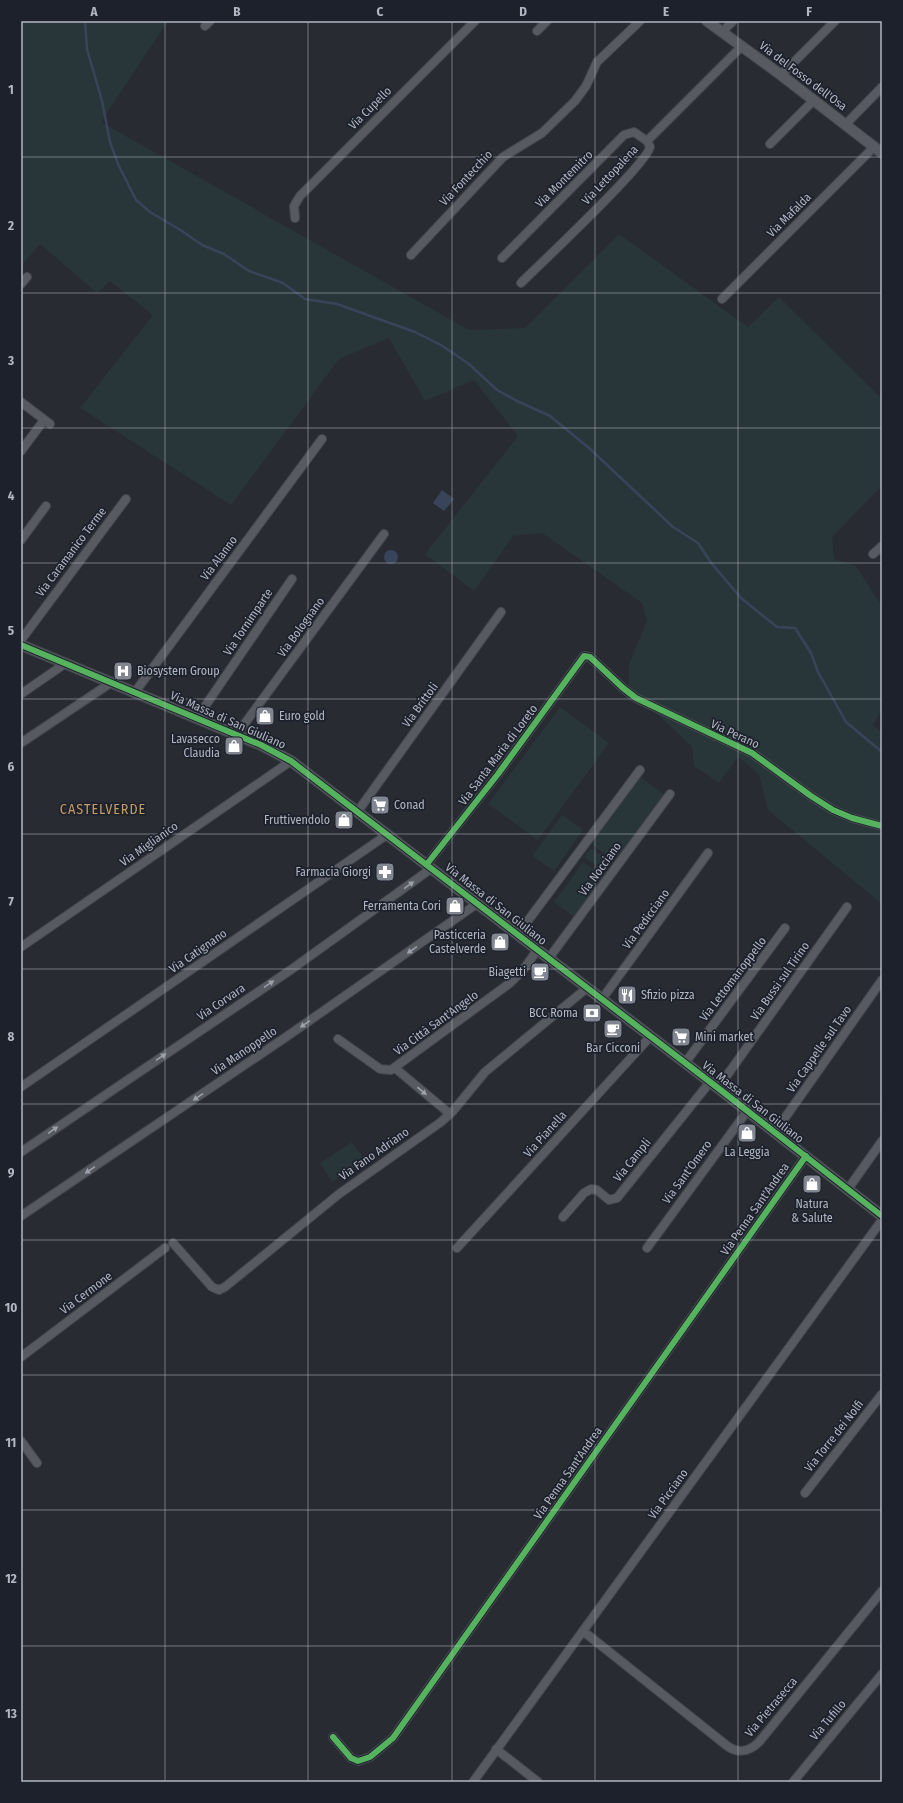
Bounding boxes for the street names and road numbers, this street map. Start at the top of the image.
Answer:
street label: Via del Fosso dell'Osa [756,39,850,114]
street label: Via Cupello [346,84,394,132]
street label: Via Lettopalena [579,142,641,208]
street label: Via Fontecchio [437,147,495,209]
street label: Via Montemitro [533,148,595,210]
street label: Via Mafalda [764,190,814,240]
street label: Via Caramanico Terme [33,505,109,599]
street label: Via Alanno [198,533,240,583]
street label: Via Tornimparte [220,586,276,658]
street label: Via Bolognano [275,594,327,660]
street label: Via Brittoli [399,680,441,730]
street label: Via Massa di San Giuliano [168,688,288,752]
street label: Via Santa Maria di Loreto [456,702,540,808]
street label: Via Perano [708,717,762,751]
street label: Via Miglianico [117,819,181,869]
street label: Via Nocciano [576,839,624,899]
street label: Via Massa di San Giuliano [442,860,550,948]
street label: Via Pedicciano [620,886,672,952]
street label: Via Catignano [166,926,230,976]
street label: Via Lettomanoppello [697,934,769,1024]
street label: Via Bussi sul Tirino [748,939,812,1023]
street label: Via Corvara [194,981,248,1023]
street label: Via Città Sant'Angelo [391,988,481,1058]
street label: Via Cappelle sul Tavo [784,1003,854,1095]
street label: Via Manoppello [209,1024,279,1078]
street label: Via Massa di San Giuliano [699,1058,807,1146]
street label: Via Pianella [521,1108,569,1160]
street label: Via Fano Adriano [336,1125,412,1183]
street label: Via Campli [610,1136,654,1184]
street label: Via Sant'Omero [659,1138,715,1206]
street label: Via Penna Sant'Andrea [718,1160,792,1258]
street label: Via Cermone [57,1269,115,1317]
street label: Via Torre dei Nolfi [802,1397,866,1475]
street label: Via Penna Sant'Andrea [531,1424,605,1522]
street label: Via Picciano [645,1466,691,1522]
street label: Via Pietrasecca [742,1674,800,1740]
street label: Via Tufillo [807,1697,849,1743]

